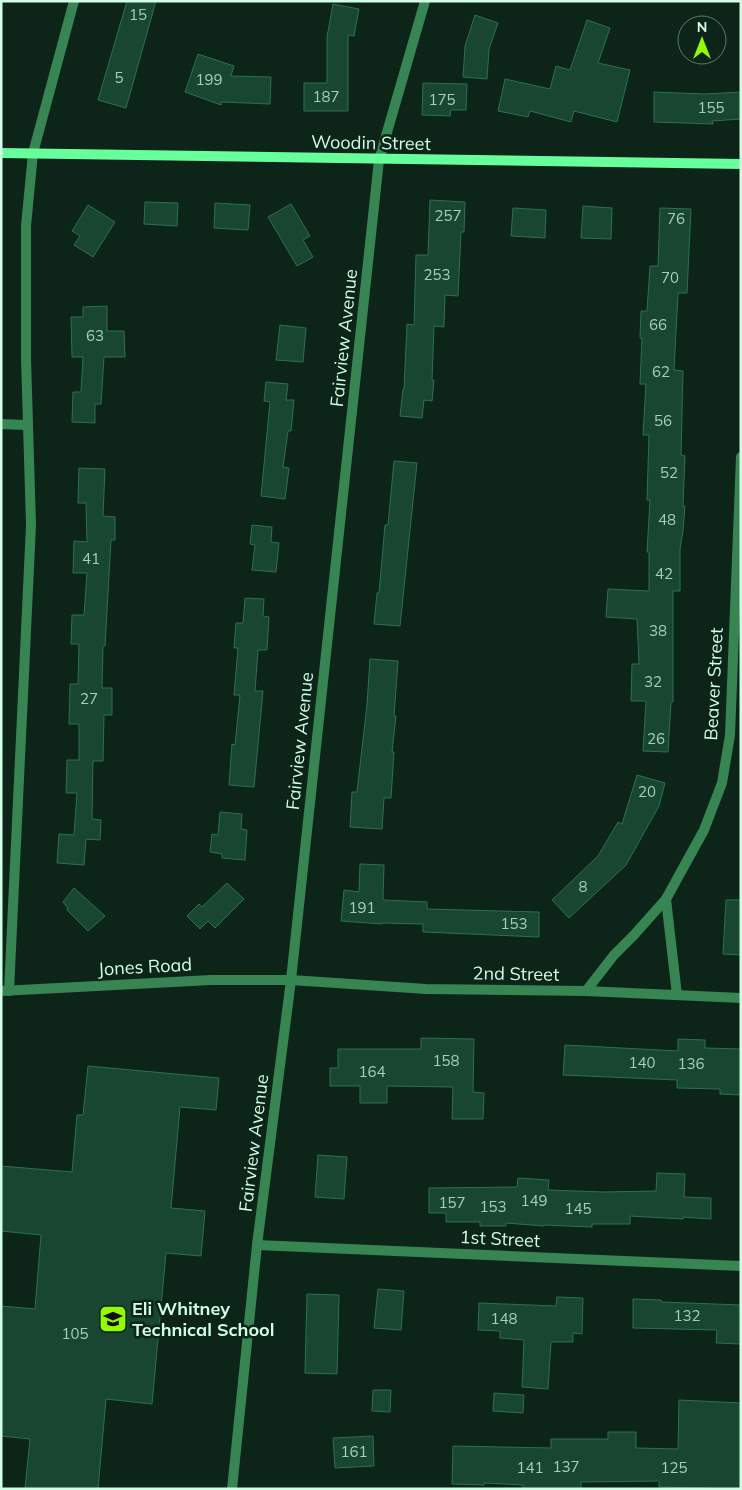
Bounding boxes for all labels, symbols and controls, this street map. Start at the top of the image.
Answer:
house number: 15 [129,5,147,24]
north arrow [677,15,727,65]
text: N [697,18,707,36]
house number: 5 [114,68,124,87]
house number: 199 [195,70,223,89]
house number: 187 [312,87,340,106]
house number: 175 [428,90,456,109]
house number: 155 [697,98,725,117]
street label: Woodin Street [311,130,431,155]
house number: 257 [434,206,462,225]
house number: 76 [667,209,685,228]
house number: 253 [423,265,451,284]
street label: Fairview Avenue [325,268,362,408]
house number: 70 [661,268,679,287]
house number: 66 [649,315,667,334]
house number: 63 [86,326,104,345]
house number: 62 [652,362,670,381]
house number: 56 [654,411,672,430]
house number: 52 [660,463,678,482]
house number: 48 [658,510,676,529]
house number: 41 [82,549,100,568]
house number: 42 [655,564,673,583]
house number: 38 [649,621,667,640]
street label: Beaver Street [699,627,728,741]
street label: Fairview Avenue [281,671,318,811]
house number: 32 [644,672,662,691]
house number: 27 [80,689,98,708]
house number: 26 [647,729,665,748]
house number: 20 [638,782,656,801]
house number: 8 [578,877,588,896]
house number: 191 [348,898,376,917]
house number: 153 [500,914,528,933]
street label: Jones Road [97,953,193,980]
street label: 2nd Street [473,961,560,986]
house number: 158 [432,1051,460,1070]
house number: 140 [628,1053,656,1072]
house number: 136 [677,1054,705,1073]
house number: 164 [358,1062,386,1081]
street label: Fairview Avenue [234,1073,273,1213]
house number: 149 [520,1191,548,1210]
house number: 157 [438,1193,466,1212]
house number: 153 [479,1197,507,1216]
house number: 145 [564,1199,592,1218]
street label: 1st Street [459,1225,541,1252]
place label: Eli Whitney Technical School [132,1297,274,1341]
school or university icon: Eli Whitney Technical School [98,1304,128,1334]
house number: 132 [673,1306,701,1325]
house number: 148 [490,1309,518,1328]
house number: 105 [61,1324,89,1343]
house number: 161 [340,1442,368,1461]
house number: 137 [552,1457,580,1476]
house number: 141 [516,1458,544,1477]
house number: 125 [660,1458,688,1477]

